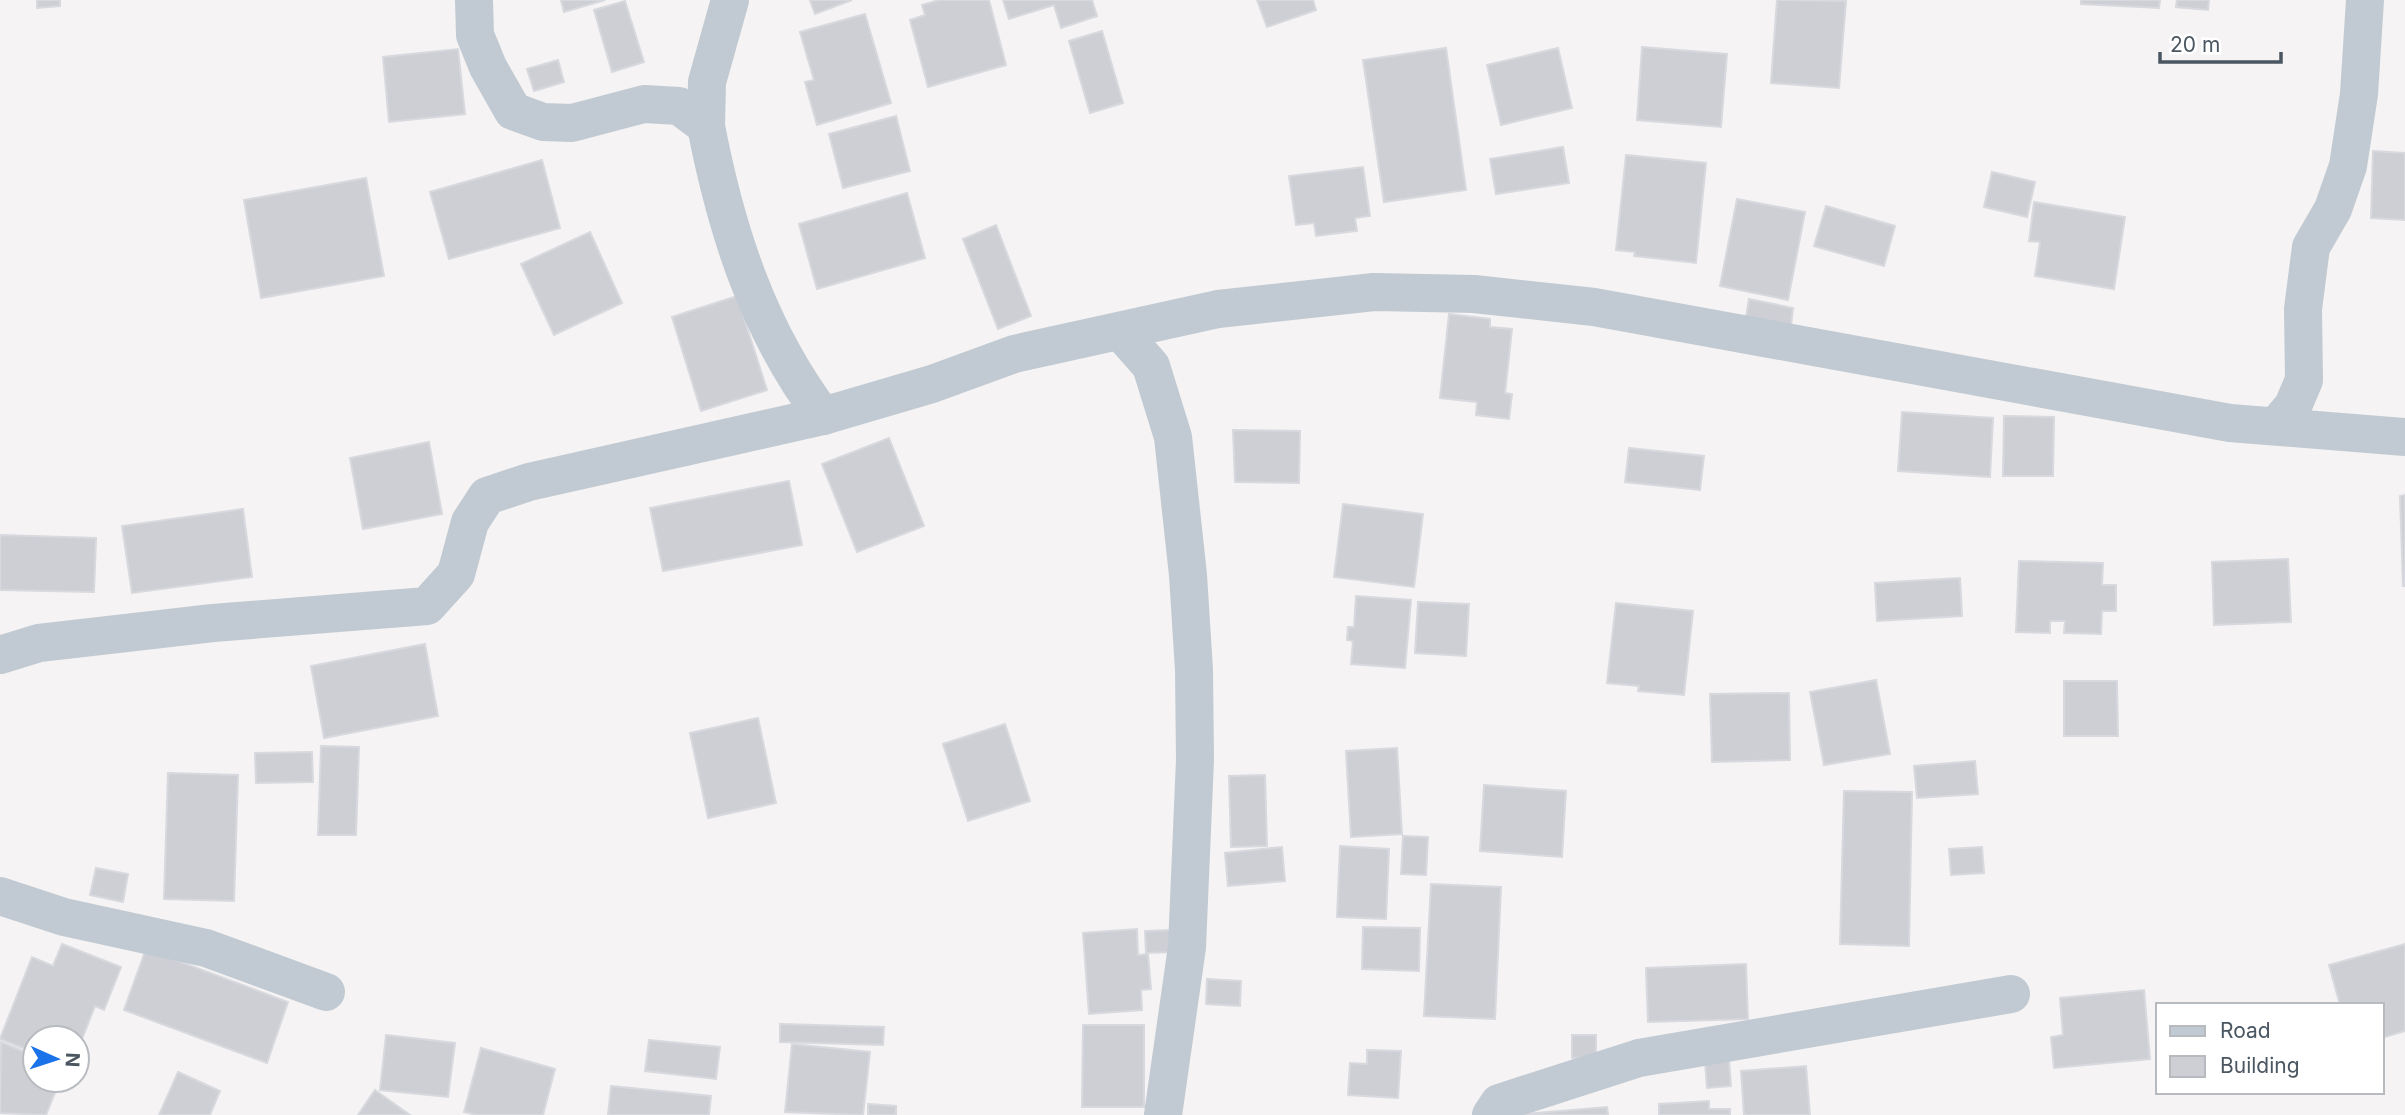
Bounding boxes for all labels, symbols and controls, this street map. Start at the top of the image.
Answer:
scale bar [2160,21,2281,65]
text: 20 m [2170,32,2220,57]
legend [2156,1003,2384,1094]
text: Road [2220,1018,2271,1043]
north arrow [21,1024,91,1094]
text: N [61,1052,84,1068]
text: Building [2220,1053,2300,1078]

